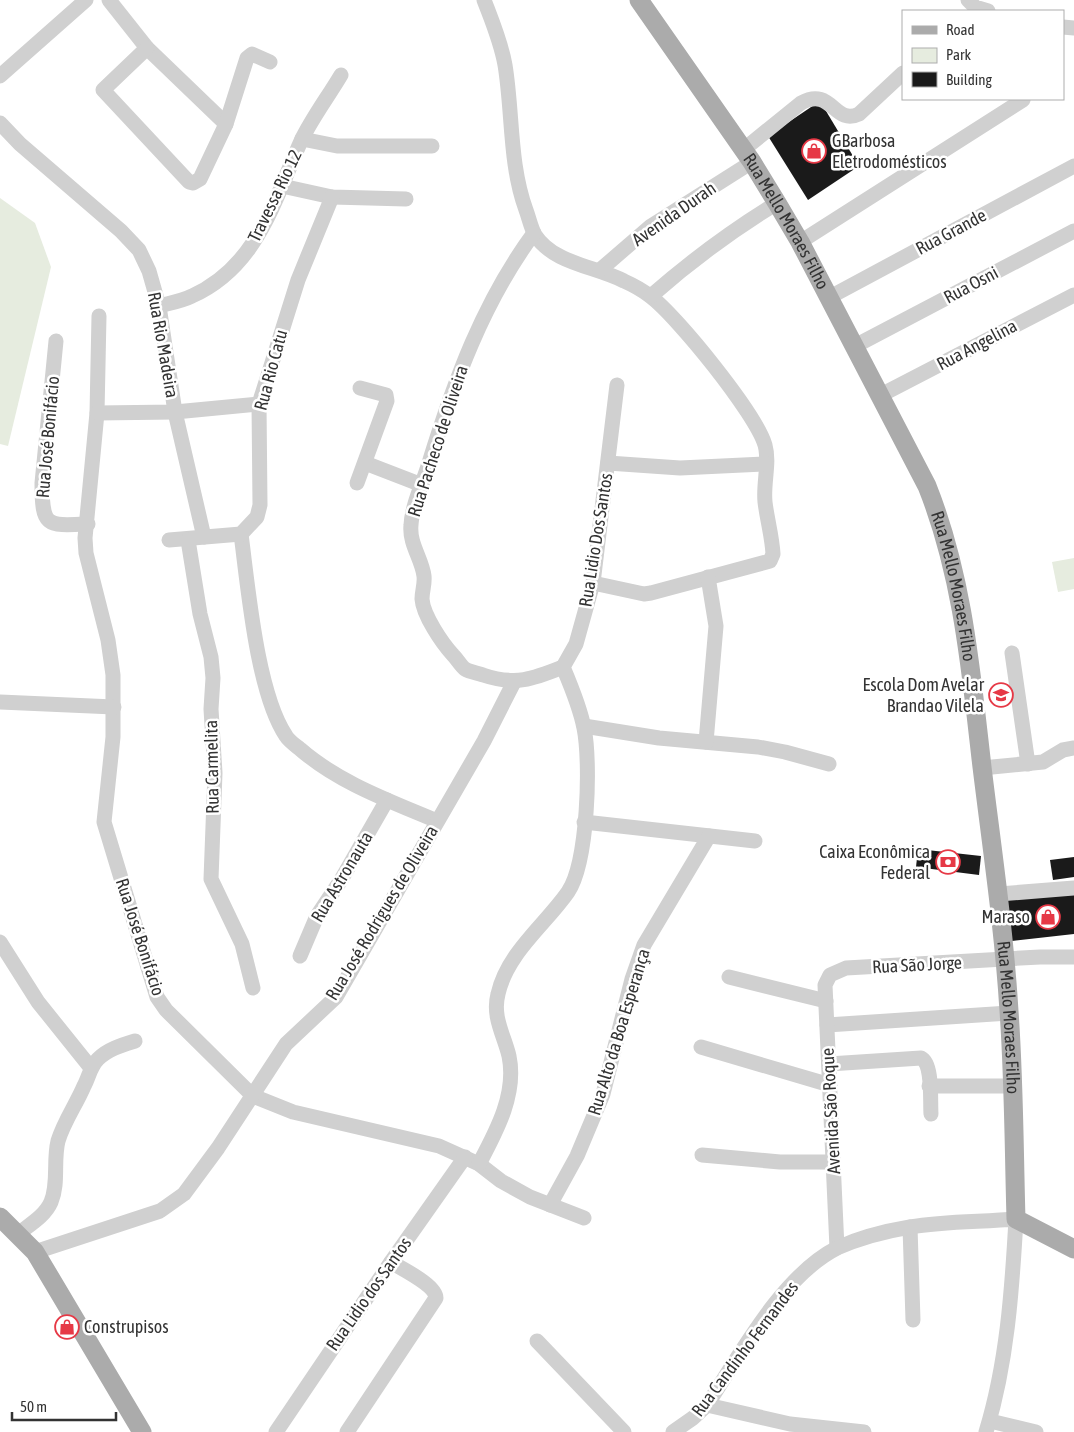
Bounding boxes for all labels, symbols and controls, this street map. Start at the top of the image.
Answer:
legend [902,10,1064,100]
text: Road [946,21,975,38]
text: Park [946,46,971,63]
text: Building [946,71,992,88]
place label: GBarbosa Eletrodomésticos [832,130,947,172]
shop icon: GBarbosa Eletrodomésticos [801,138,827,164]
street label: Travessa Rio 12 [243,146,306,245]
street label: Rua Mello Moraes Filho [739,149,834,293]
street label: Avenida Durah [628,177,720,250]
street label: Rua Grande [912,204,990,259]
street label: Rua Osni [940,262,1001,308]
street label: Rua Rio Madeira [144,290,183,400]
street label: Rua Angelina [933,315,1020,374]
street label: Rua Rio Catu [250,327,291,413]
street label: Rua Pacheco de Oliveira [403,363,472,519]
street label: Rua José Bonifácio [32,375,63,499]
street label: Rua Lidio Dos Santos [575,472,616,608]
street label: Rua Mello Moraes Filho [927,508,980,663]
place label: Escola Dom Avelar Brandao Vilela [863,674,985,716]
school or university icon: Escola Dom Avelar Brandao Vilela [988,682,1014,708]
street label: Rua Carmelita [200,720,223,814]
street label: Rua José Rodrigues de Oliveira [321,822,442,1004]
street label: Rua Astronauta [306,828,377,926]
place label: Caixa Econômica Federal [819,841,930,883]
bank icon: Caixa Econômica Federal [935,849,961,875]
street label: Rua José Bonifácio [112,875,169,998]
shop icon: Maraso [1035,904,1061,930]
place label: Maraso [981,906,1030,927]
street label: Rua Mello Moraes Filho [993,940,1024,1094]
street label: Rua Alto da Boa Esperança [583,946,654,1118]
street label: Rua São Jorge [872,952,962,977]
street label: Avenida São Roque [817,1047,844,1175]
street label: Rua Lidio dos Santos [322,1233,415,1354]
street label: Rua Candinho Fernandes [687,1277,802,1421]
shop icon: Construpisos [54,1314,80,1340]
place label: Construpisos [84,1316,169,1337]
scale bar [12,1390,116,1422]
text: 50 m [20,1398,47,1415]

